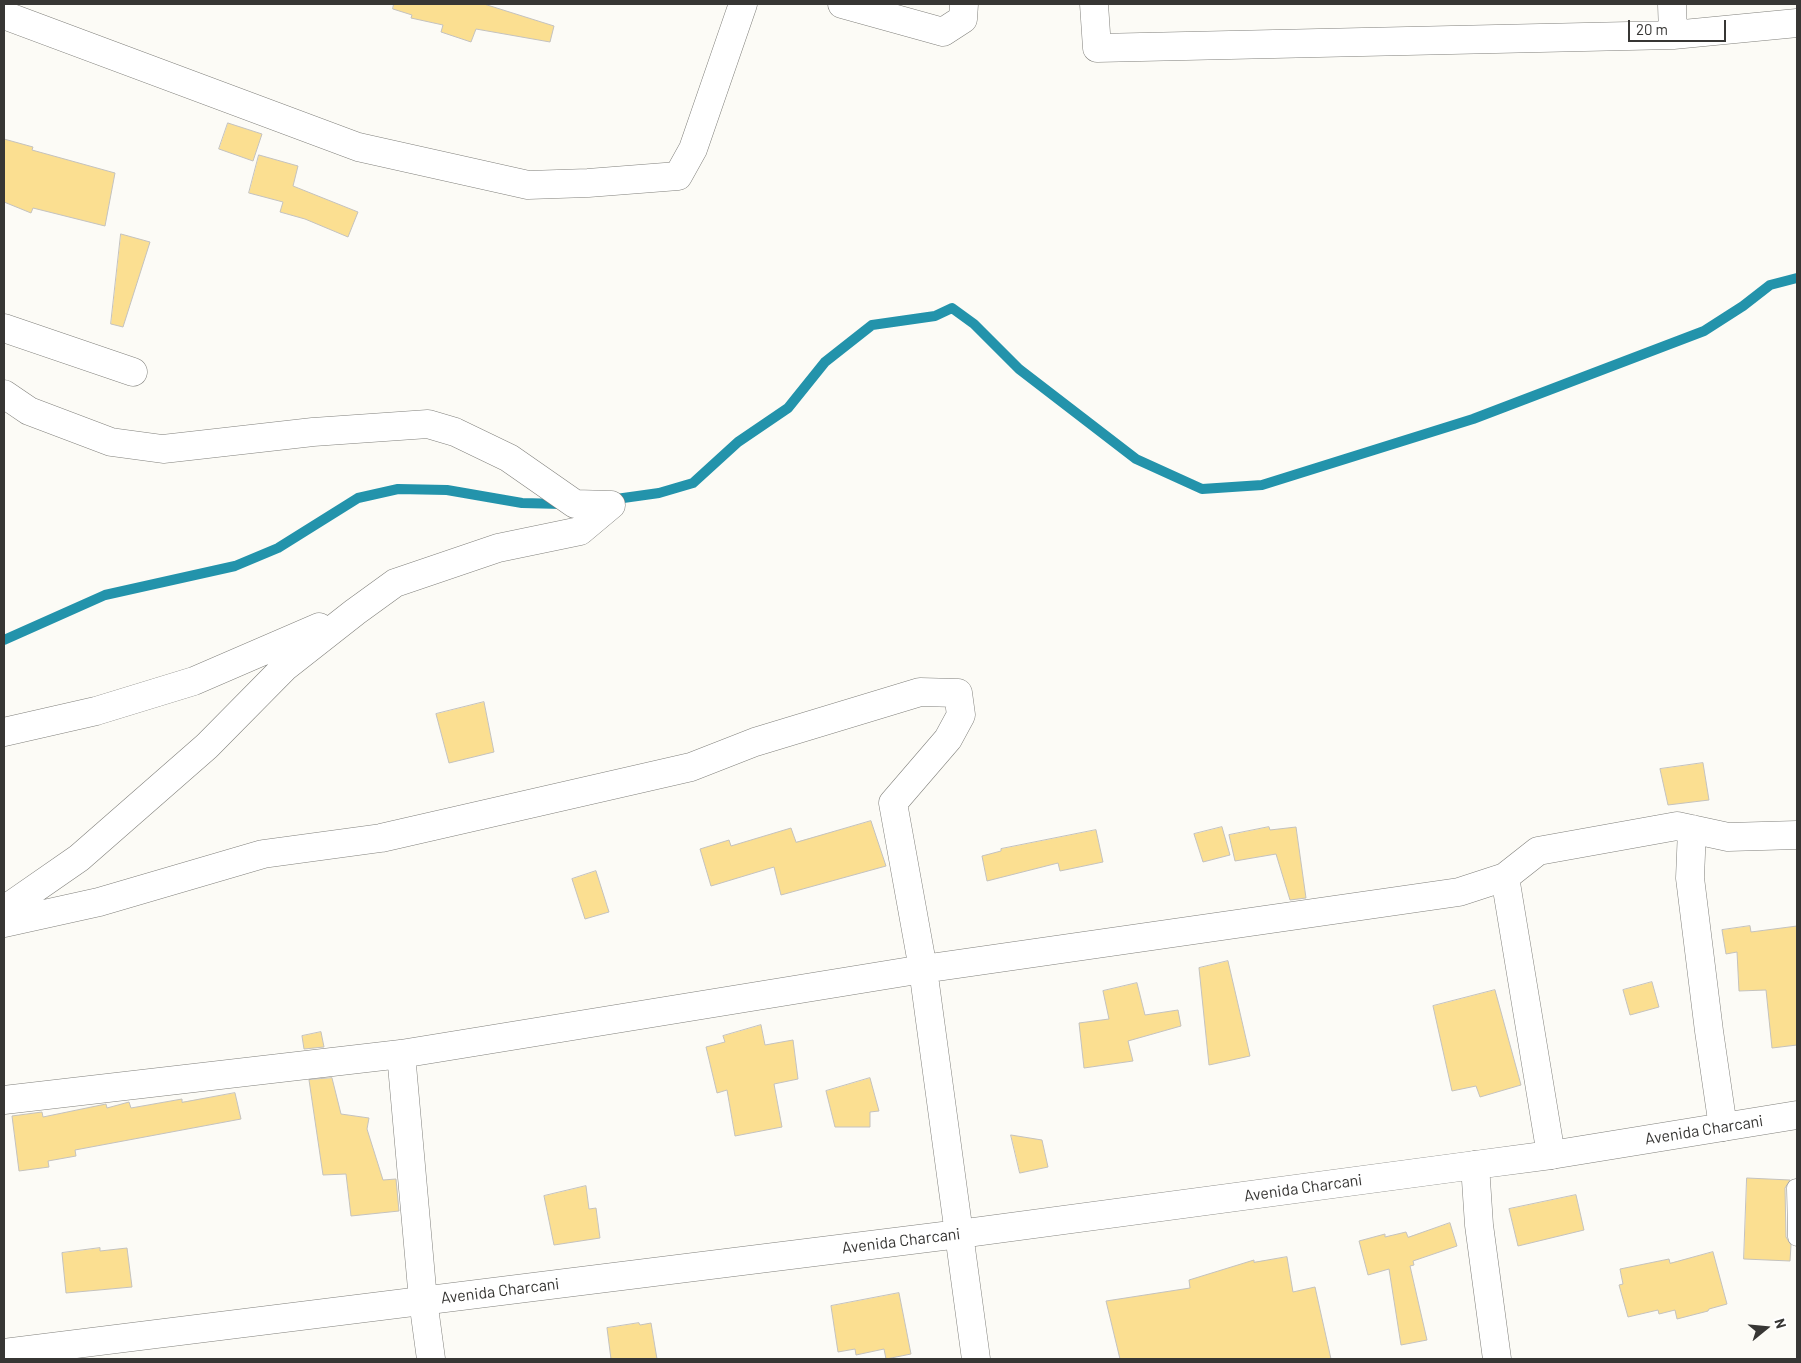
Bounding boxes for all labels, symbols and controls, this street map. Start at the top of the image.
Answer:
scale bar [1631,10,1728,42]
text: 20 m [1636,20,1668,38]
street label: Avenida Charcani [1644,1111,1764,1149]
street label: Avenida Charcani [1243,1170,1363,1206]
street label: Avenida Charcani [841,1224,961,1258]
street label: Avenida Charcani [440,1274,560,1308]
north arrow [1741,1303,1791,1353]
text: N [1771,1317,1790,1330]

